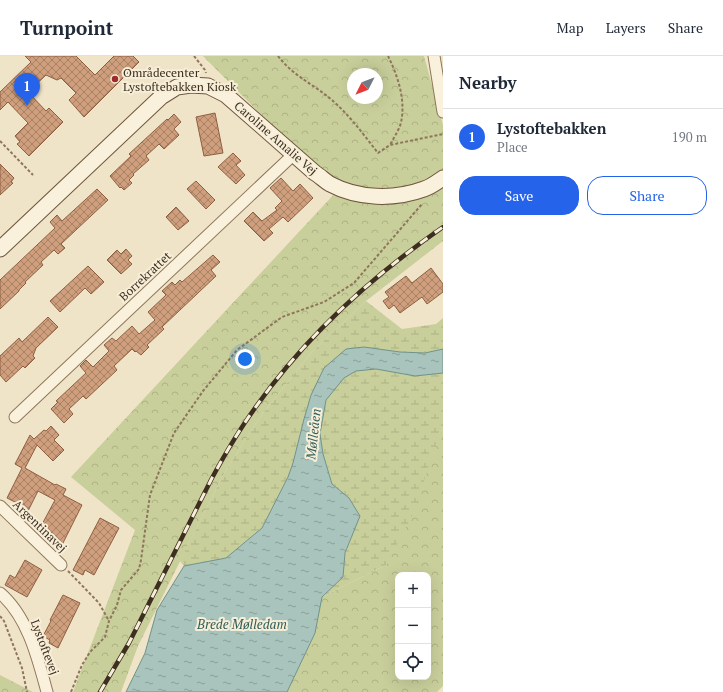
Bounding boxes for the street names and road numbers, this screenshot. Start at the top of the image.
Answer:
street label: Caroline Amalie Vej [231,98,321,178]
street label: Borrekrattet [116,248,174,304]
street label: Argentinavej [10,497,70,555]
street label: Lystoftevej [28,617,62,677]

